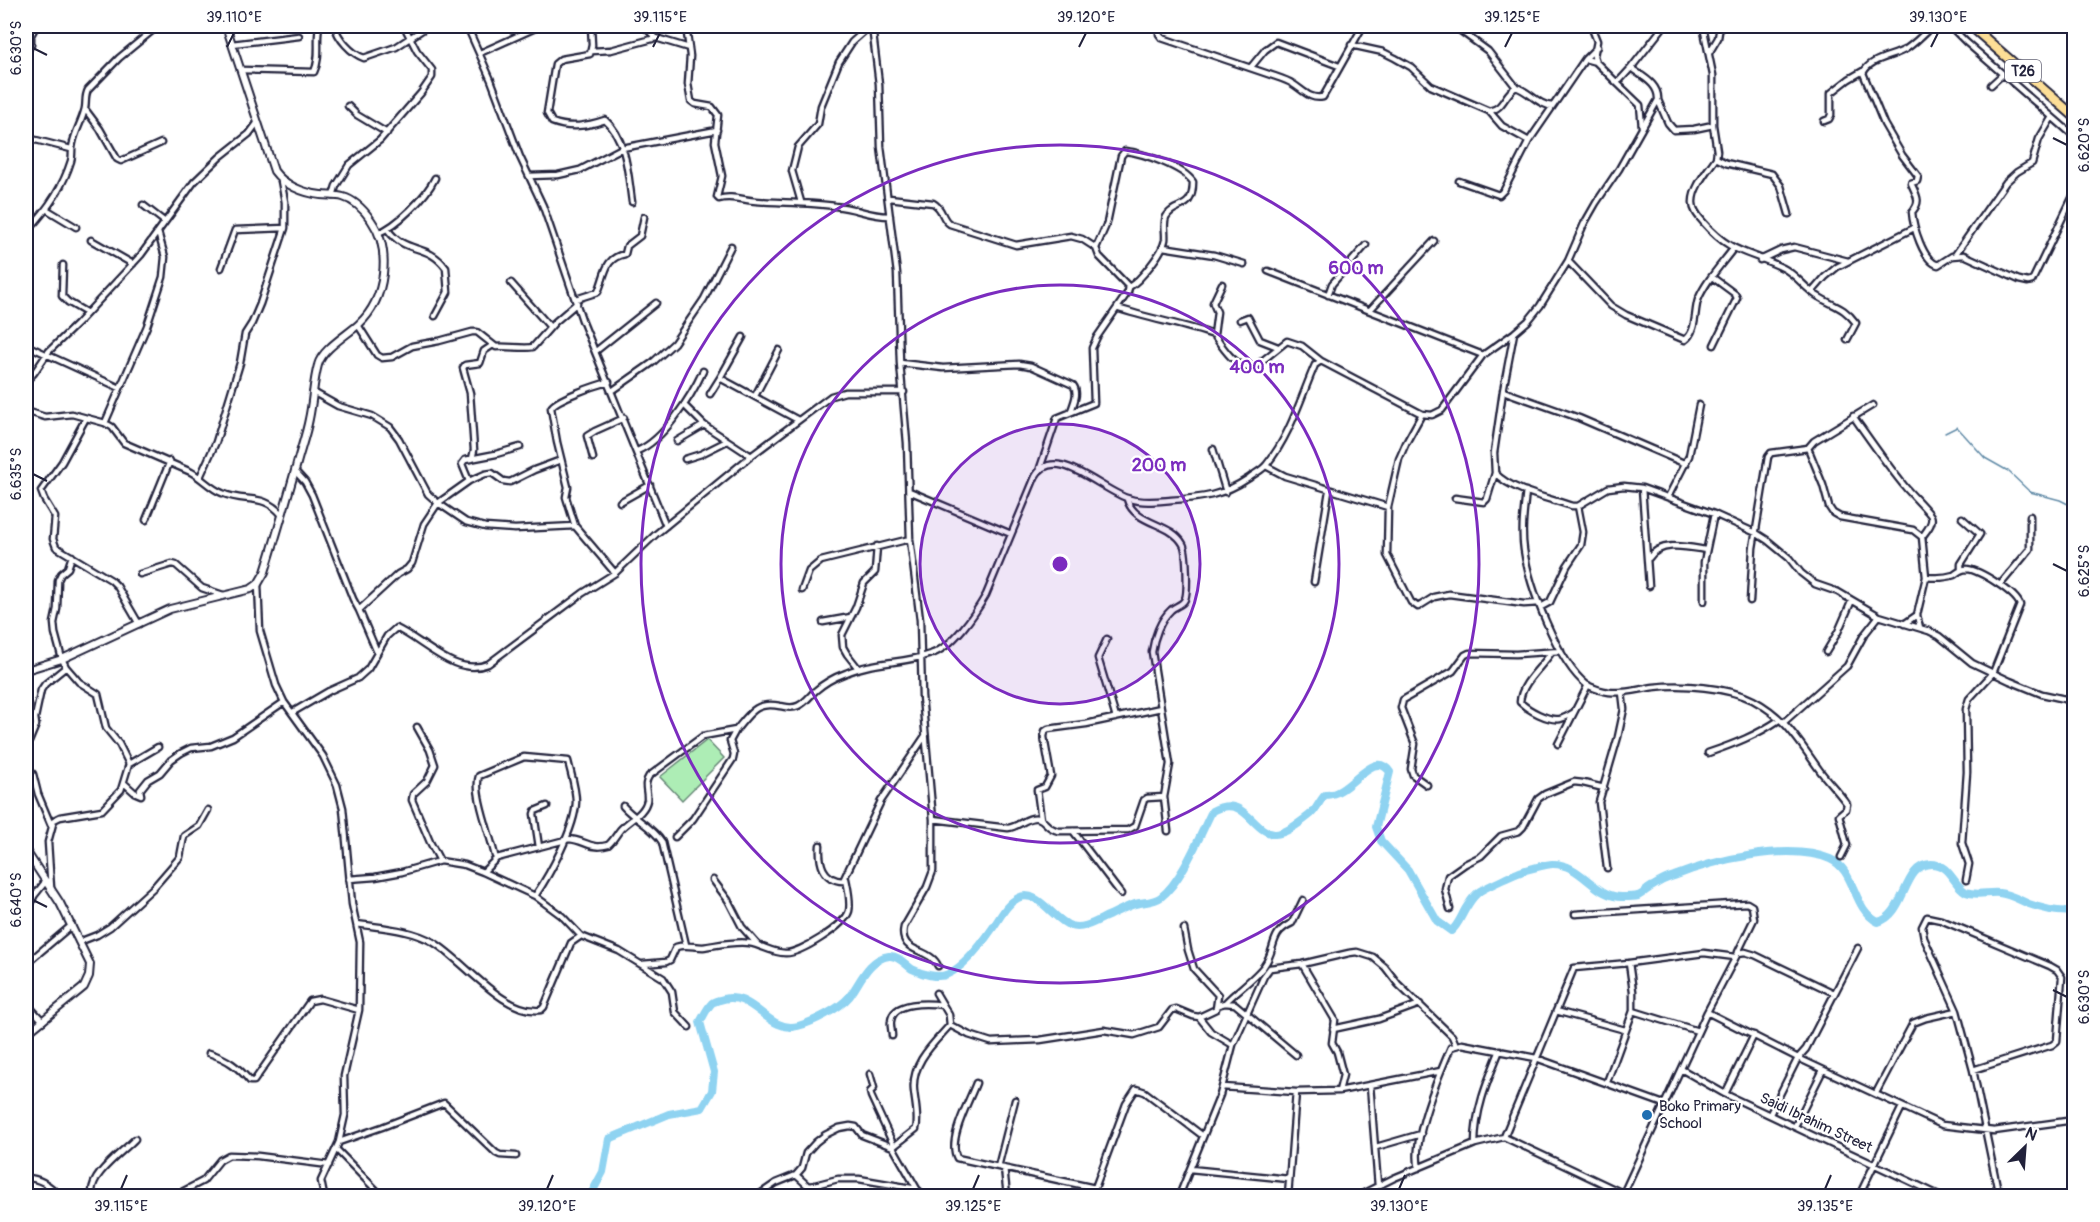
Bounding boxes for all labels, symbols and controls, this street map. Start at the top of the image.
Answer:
text: 39.110°E [206,8,262,27]
text: 39.115°E [633,8,687,27]
text: 39.120°E [1057,8,1115,27]
text: 39.125°E [1484,8,1540,27]
text: 39.130°E [1909,8,1967,27]
text: 6.630°S [7,21,26,75]
road number: T26 [2005,60,2041,82]
text: 6.620°S [2075,118,2094,172]
text: 600 m [1329,257,1383,280]
text: 400 m [1230,356,1284,379]
text: 6.635°S [7,448,26,500]
text: 200 m [1132,454,1186,477]
text: 6.625°S [2075,545,2094,597]
centre of rings [1050,554,1070,574]
text: 6.640°S [7,872,26,928]
text: 6.630°S [2075,970,2094,1024]
street label: Saidi Ibrahim Street [1757,1089,1876,1158]
place label: Boko Primary School [1659,1097,1741,1133]
marker: Boko Primary School [1640,1108,1654,1122]
north arrow [1995,1117,2055,1177]
text: N [2022,1123,2040,1146]
text: 39.115°E [94,1197,148,1216]
text: 39.120°E [518,1197,576,1216]
text: 39.125°E [945,1197,1001,1216]
text: 39.130°E [1370,1197,1428,1216]
text: 39.135°E [1797,1197,1853,1216]

